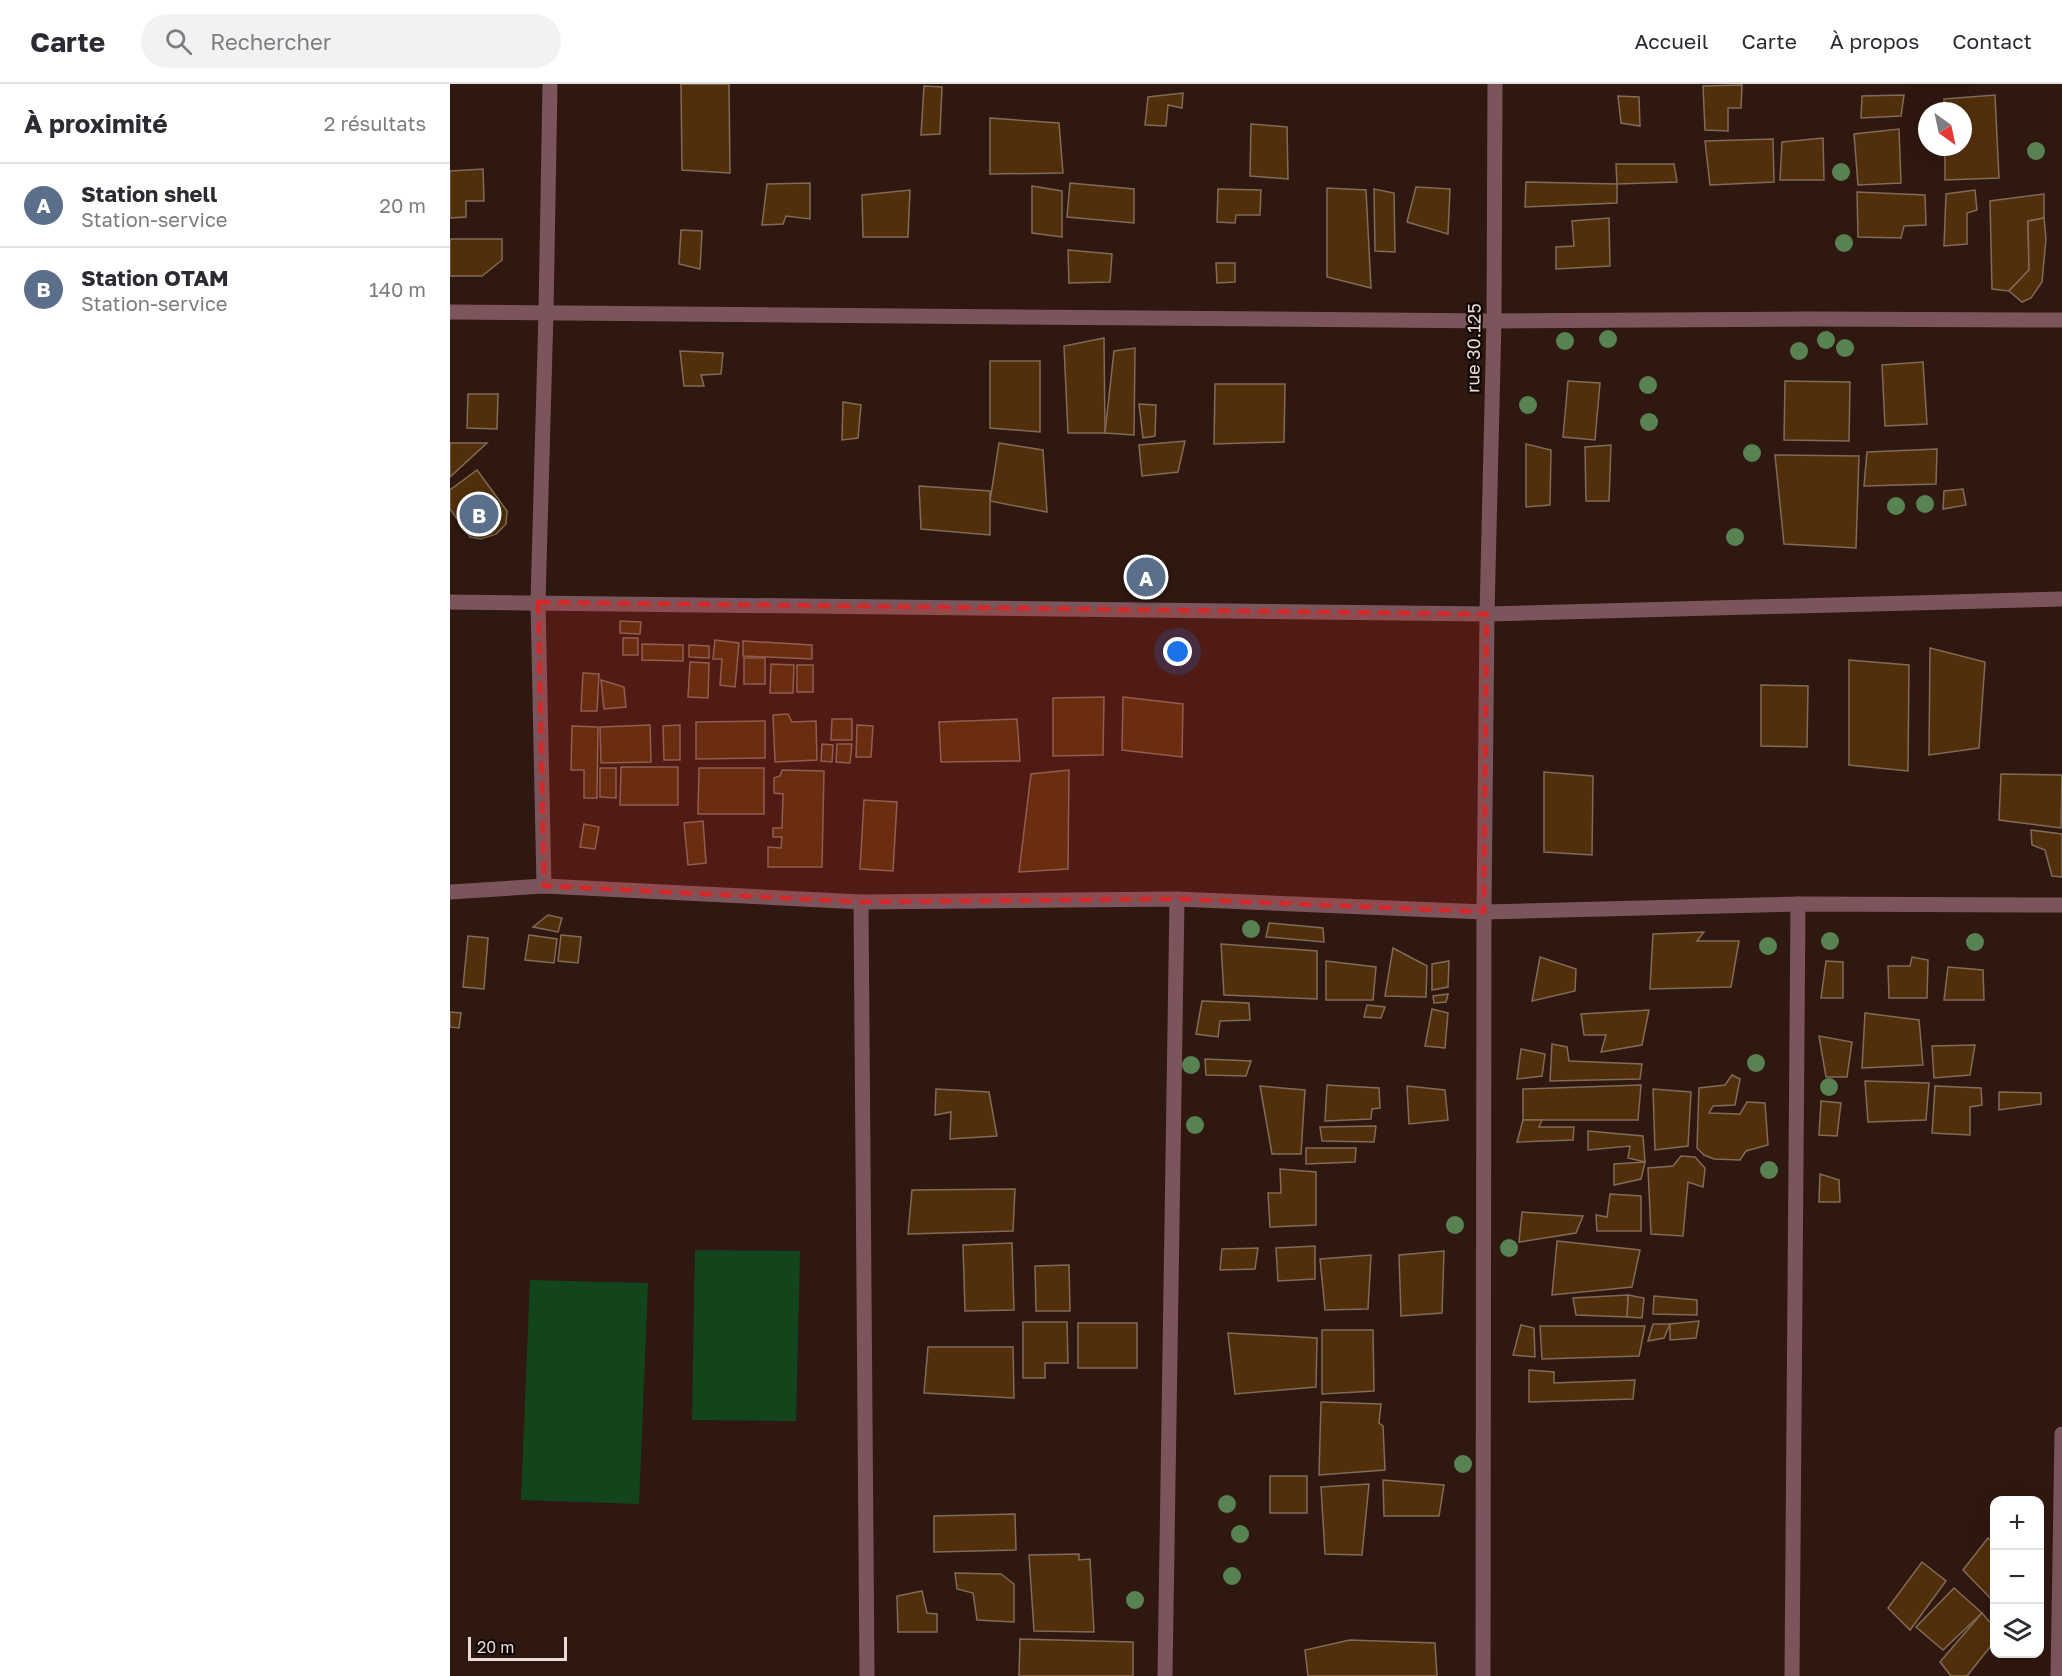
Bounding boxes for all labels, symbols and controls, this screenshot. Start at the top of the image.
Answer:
search box [141,14,561,68]
text: Carte [30,25,105,58]
icon: search [162,25,195,58]
text: Rechercher [210,28,331,55]
text: Accueil [1635,28,1708,54]
text: Carte [1741,28,1797,54]
text: À propos [1830,28,1919,54]
text: Contact [1952,28,2032,54]
north arrow [1918,102,1972,156]
text: À proximité [24,108,168,139]
text: 2 résultats [324,111,426,135]
text: Station shell [81,180,217,207]
text: A [36,193,51,217]
text: 20 m [379,193,426,217]
text: Station-service [81,207,227,231]
text: Station OTAM [81,264,229,291]
text: B [36,277,51,301]
text: 140 m [369,277,426,301]
text: Station-service [81,291,227,315]
street label: rue 30.125 [1461,303,1485,393]
pin: B [459,492,498,536]
pin: A [1126,554,1166,600]
your location [1163,637,1192,666]
map controls [1990,1496,2044,1658]
button: + [1990,1496,2044,1550]
button: − [1990,1550,2044,1604]
button: layers [1990,1604,2044,1658]
scale bar [468,1634,567,1662]
text: 20 m [477,1637,514,1657]

